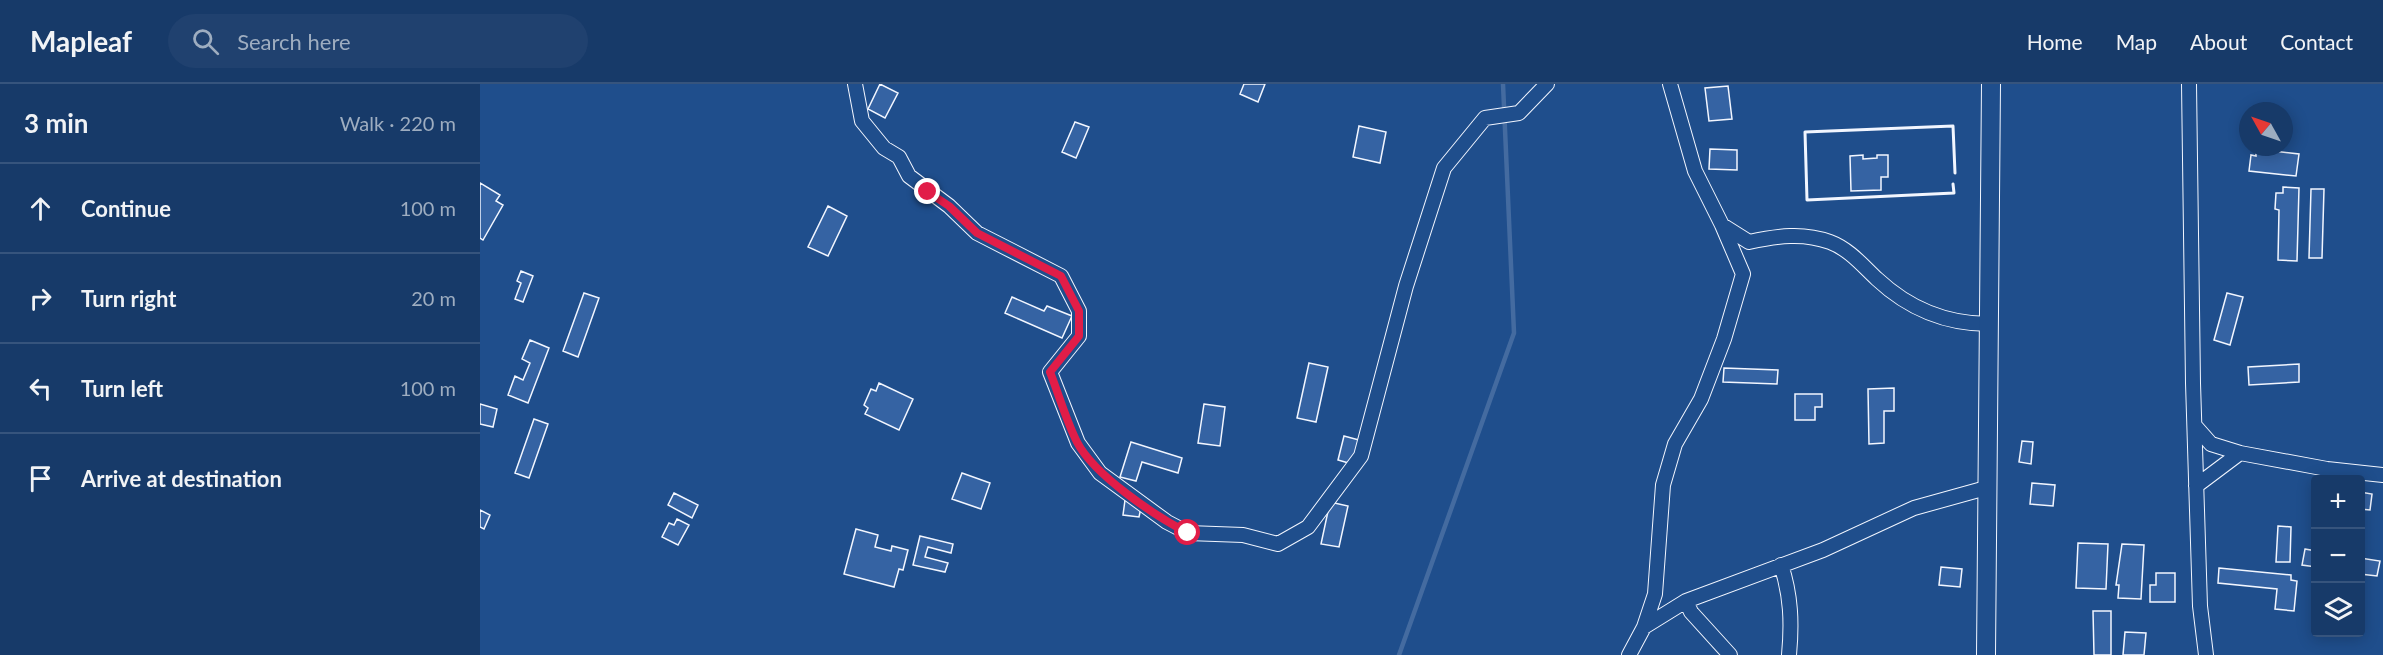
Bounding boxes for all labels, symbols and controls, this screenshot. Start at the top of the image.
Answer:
search box [168,14,588,68]
text: Mapleaf [30,24,132,58]
icon: search [189,25,222,58]
text: Search here [237,28,351,55]
text: Home [2027,29,2083,54]
text: Map [2116,29,2157,54]
text: About [2190,29,2247,54]
text: Contact [2280,29,2353,54]
north arrow [2239,102,2293,156]
text: 3 min [24,107,88,139]
text: Walk · 220 m [340,111,456,135]
route end [914,178,940,204]
icon: ahead [24,192,57,225]
text: Continue [81,195,171,222]
text: 100 m [400,196,456,220]
icon: right [24,282,57,315]
text: Turn right [81,285,176,312]
text: 20 m [411,286,456,310]
icon: left [24,372,57,405]
text: Turn left [81,375,163,402]
text: 100 m [400,376,456,400]
icon: arrive [24,462,57,495]
text: Arrive at destination [81,465,282,492]
map controls [2311,475,2365,637]
button: + [2311,475,2365,529]
route start [1174,519,1200,545]
button: − [2311,529,2365,583]
button: layers [2311,583,2365,637]

